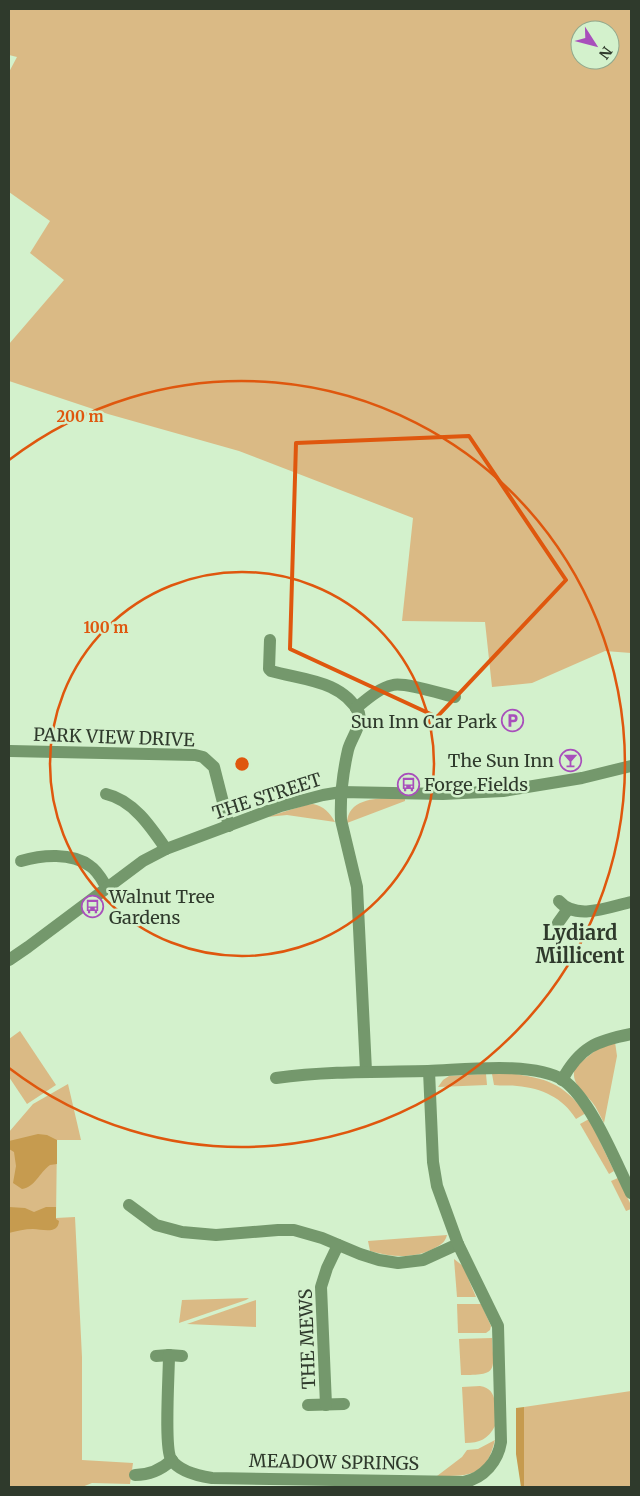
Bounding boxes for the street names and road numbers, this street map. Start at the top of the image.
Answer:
street label: PARK VIEW DRIVE [33,723,196,751]
street label: THE STREET [209,767,325,824]
street label: THE MEWS [294,1288,320,1390]
street label: MEADOW SPRINGS [249,1449,420,1475]

